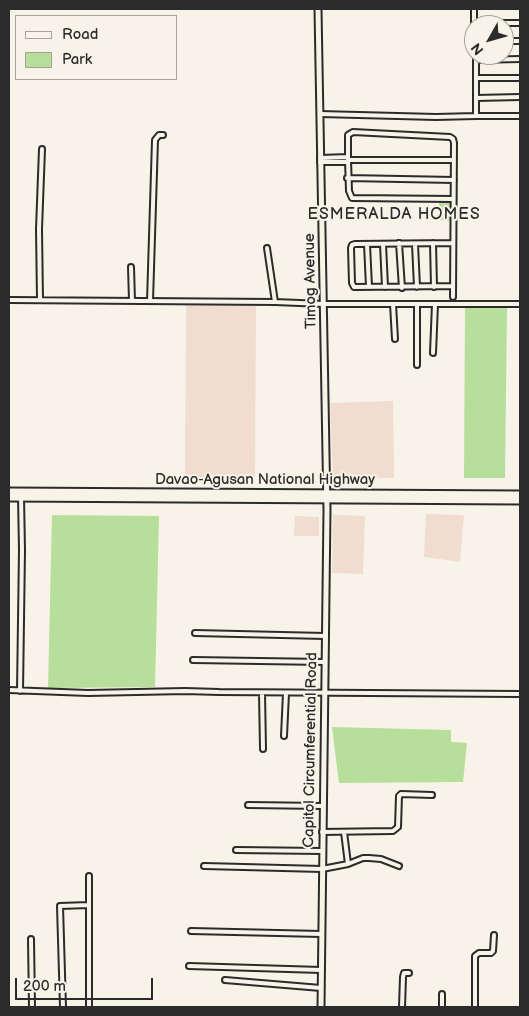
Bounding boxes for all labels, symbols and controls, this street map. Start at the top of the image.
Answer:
legend [15,15,178,80]
north arrow [464,15,514,65]
text: Road [62,25,98,44]
text: N [468,40,488,58]
text: Park [62,50,92,69]
district label: ESMERALDA HOMES [306,205,482,225]
street label: Timog Avenue [301,233,321,329]
street label: Davao-Agusan National Highway [155,471,375,489]
street label: Capitol Circumferential Road [300,652,322,848]
scale bar [18,968,155,1000]
text: 200 m [23,977,66,996]

